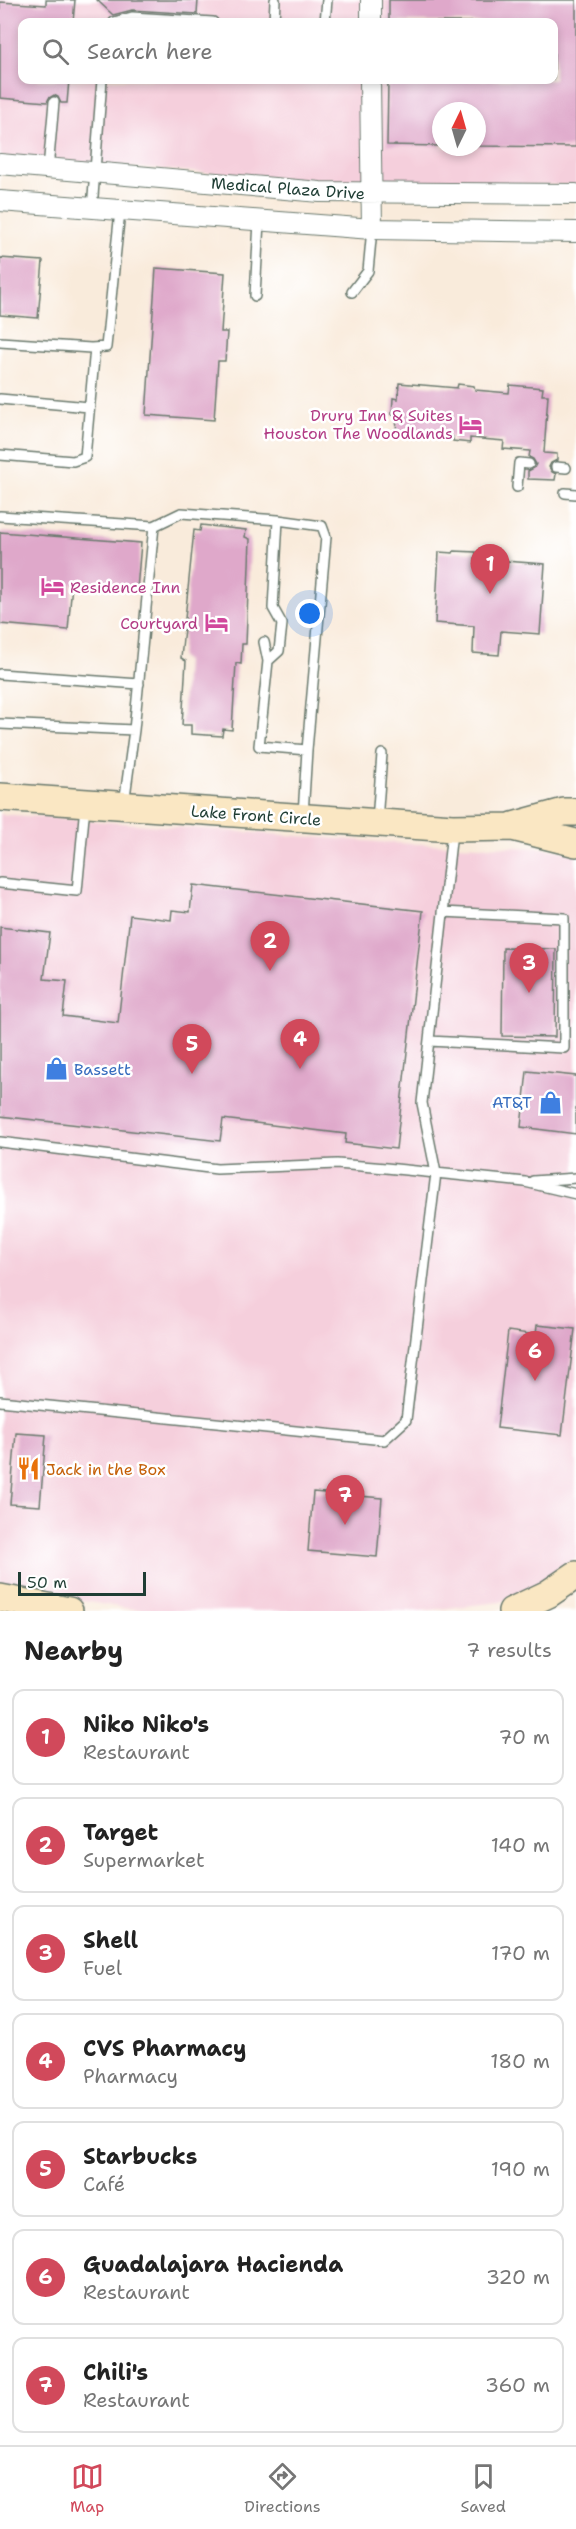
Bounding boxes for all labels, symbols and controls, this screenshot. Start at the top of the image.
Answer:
search box [18,18,558,84]
icon: search [39,35,72,68]
text: Search here [87,37,213,66]
north arrow [432,102,486,156]
street label: Medical Plaza Drive [210,173,366,204]
place label: Drury Inn & Suites Houston The Woodlands [264,405,453,444]
hotel icon: Drury Inn & Suites Houston The Woodlands [458,411,484,437]
pin: 1 [470,544,510,594]
hotel icon: Residence Inn [39,574,65,600]
place label: Residence Inn [70,577,180,598]
your location [295,599,324,628]
hotel icon: Courtyard [203,610,229,636]
place label: Courtyard [120,613,198,634]
street label: Lake Front Circle [190,800,322,831]
pin: 2 [250,922,290,971]
pin: 3 [510,944,548,993]
pin: 4 [280,1020,320,1069]
pin: 5 [172,1024,212,1074]
shop icon: Bassett [43,1056,69,1082]
place label: Bassett [74,1059,131,1080]
shop icon: AT&T [537,1089,563,1115]
place label: AT&T [492,1092,532,1113]
pin: 6 [516,1332,554,1381]
restaurant icon: Jack in the Box [15,1456,41,1482]
place label: Jack in the Box [46,1459,166,1480]
pin: 7 [326,1476,364,1525]
scale bar [18,1569,146,1596]
text: 50 m [27,1572,67,1593]
text: Nearby [24,1633,123,1668]
text: 7 results [466,1637,552,1663]
text: Niko Niko's [83,1710,209,1739]
text: 1 [41,1724,50,1750]
text: 70 m [498,1724,550,1750]
text: Restaurant [83,1739,190,1765]
text: Target [83,1818,158,1847]
text: 2 [39,1832,53,1858]
text: 140 m [491,1832,550,1858]
text: Supermarket [83,1847,205,1873]
text: Shell [83,1926,138,1955]
text: 3 [39,1940,53,1966]
text: 170 m [491,1940,550,1966]
text: Fuel [83,1955,122,1981]
text: CVS Pharmacy [83,2034,246,2063]
text: 4 [39,2048,53,2074]
text: 180 m [490,2048,550,2074]
text: Pharmacy [83,2063,178,2089]
text: Starbucks [83,2142,197,2171]
text: 5 [39,2156,52,2182]
text: 190 m [491,2156,550,2182]
text: Café [83,2171,125,2197]
text: Guadalajara Hacienda [83,2250,343,2279]
text: 6 [39,2264,53,2290]
text: 320 m [486,2264,550,2290]
text: Restaurant [83,2279,190,2305]
text: Chili's [83,2358,148,2387]
text: 7 [39,2372,53,2398]
text: 360 m [485,2372,550,2398]
text: Restaurant [83,2387,190,2413]
tab: Map [70,2460,104,2517]
tab: Directions [244,2460,321,2517]
tab: Saved [461,2460,506,2517]

